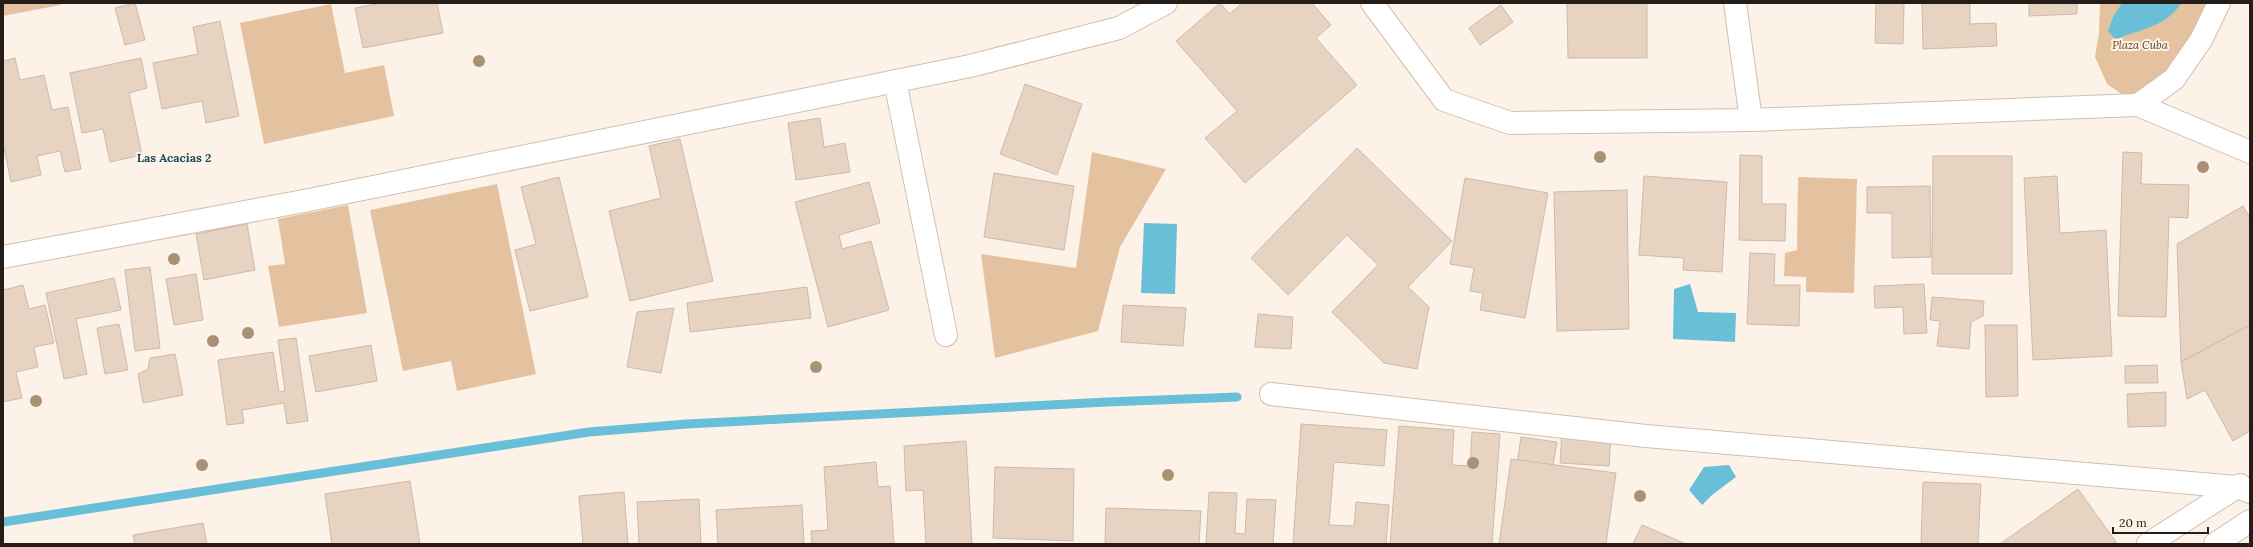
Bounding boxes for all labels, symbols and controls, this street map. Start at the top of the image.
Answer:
park label: Plaza Cuba [2112,38,2169,52]
district label: Las Acacias 2 [137,150,211,165]
scale bar [2113,509,2208,535]
text: 20 m [2119,515,2147,530]

